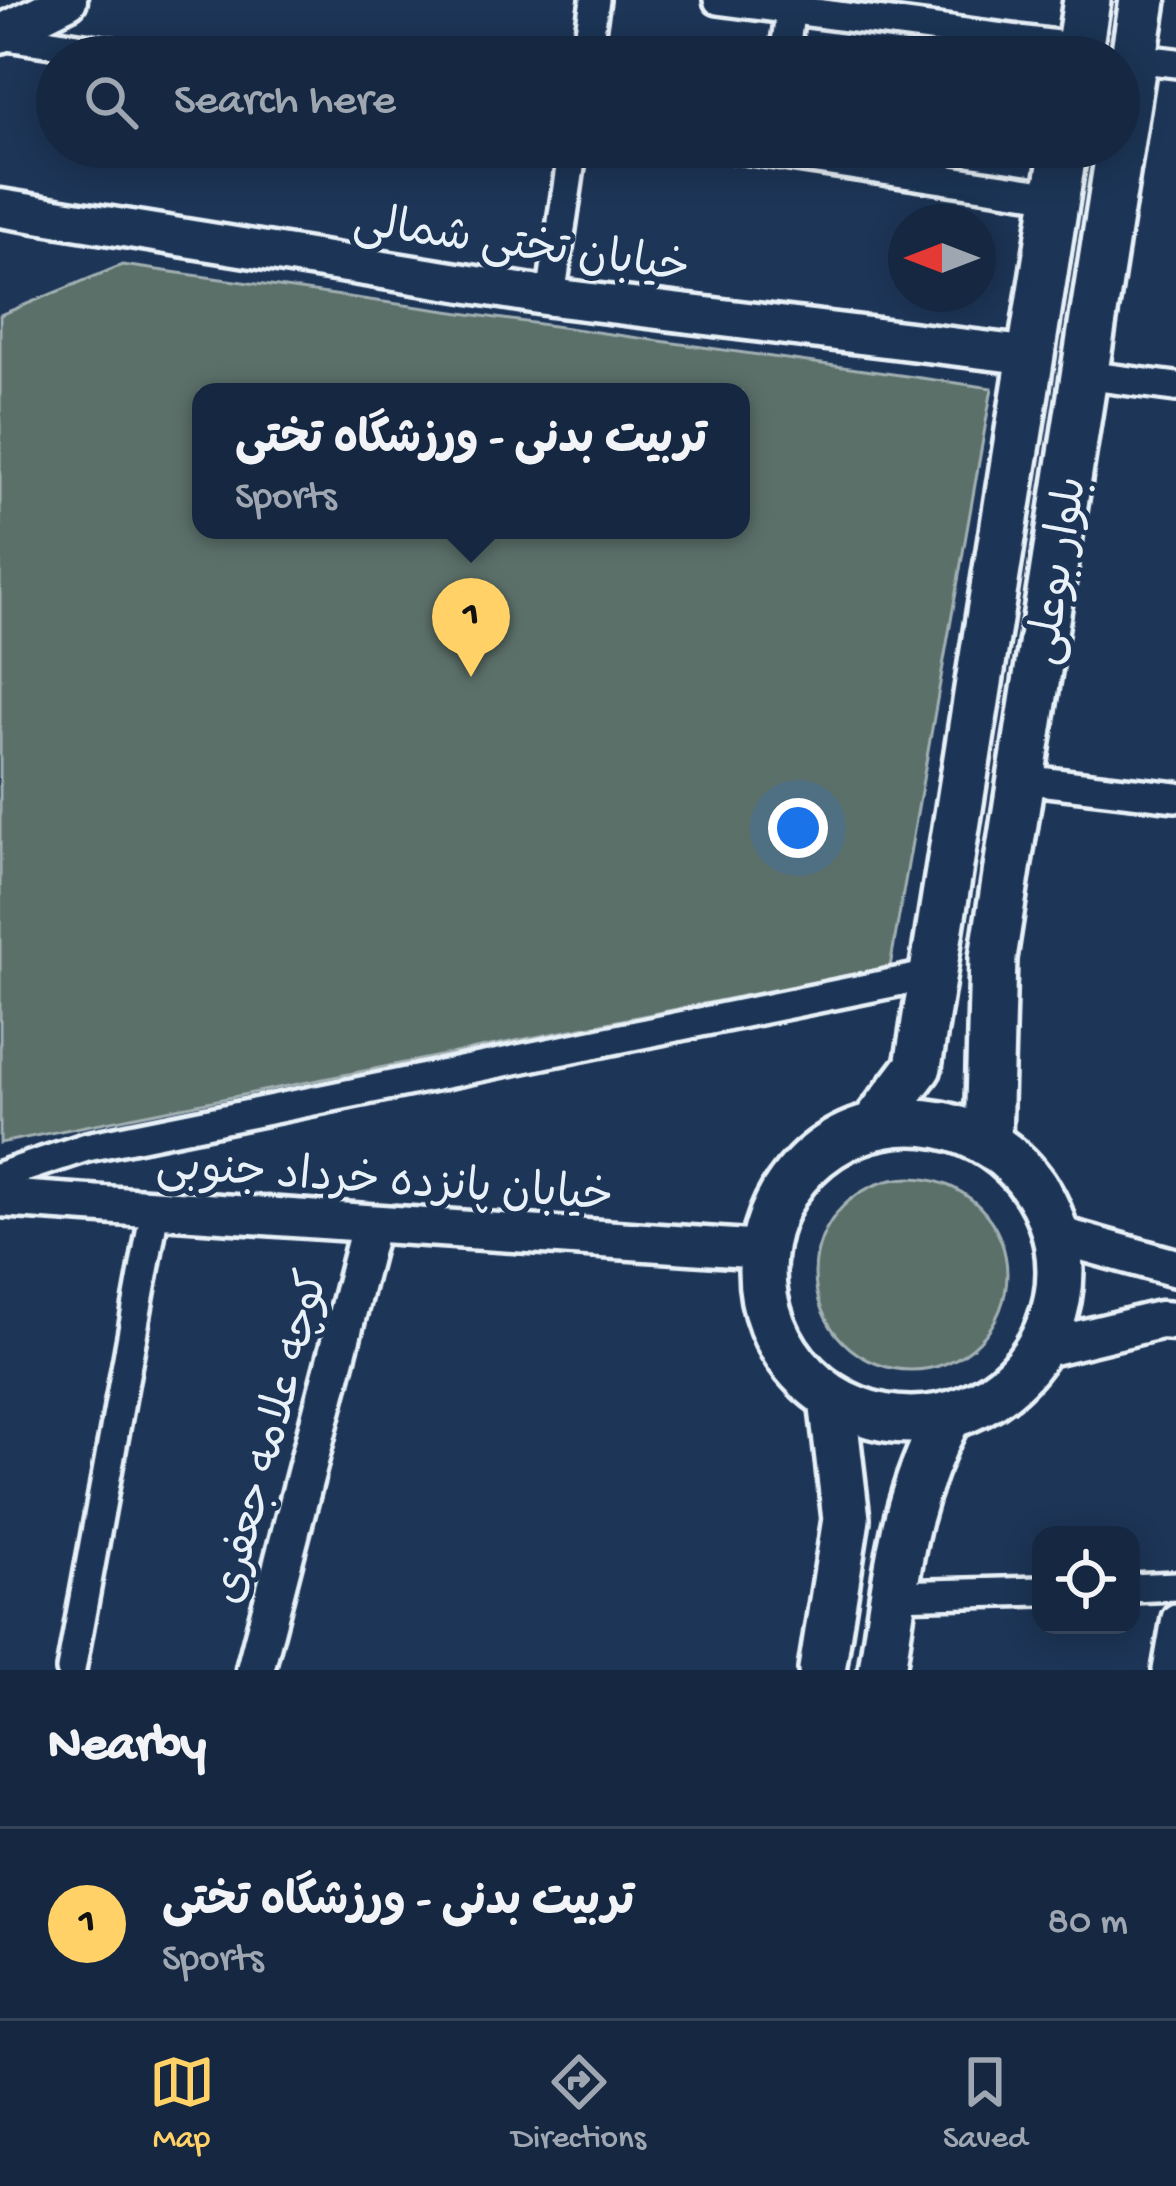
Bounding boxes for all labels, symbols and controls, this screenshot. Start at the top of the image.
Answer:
search box [36,36,1140,168]
icon: search [78,69,144,135]
text: Search here [174,76,396,129]
street label: خیابان تختی شمالی [349,199,692,298]
north arrow [888,204,996,312]
popup [192,383,750,539]
text: تربیت بدنی - ورزشگاه تختی [235,416,707,469]
street label: بلوار بوعلی [1020,473,1102,669]
text: Sports [235,476,337,522]
pin: 1 [432,578,510,677]
your location [768,798,828,858]
street label: خیابان پانزده خرداد جنوبی [154,1142,615,1227]
street label: کوچه علامه جعفری [204,1265,344,1610]
map controls [1032,1526,1140,1634]
button: locate [1032,1526,1140,1634]
text: Nearby [48,1718,206,1778]
text: تربیت بدنی - ورزشگاه تختی [162,1878,634,1931]
text: 1 [79,1901,95,1947]
text: 80 m [1048,1901,1128,1947]
text: Sports [162,1938,264,1984]
tab: Map [149,2049,215,2159]
tab: Directions [512,2049,646,2159]
tab: Saved [943,2049,1027,2159]

